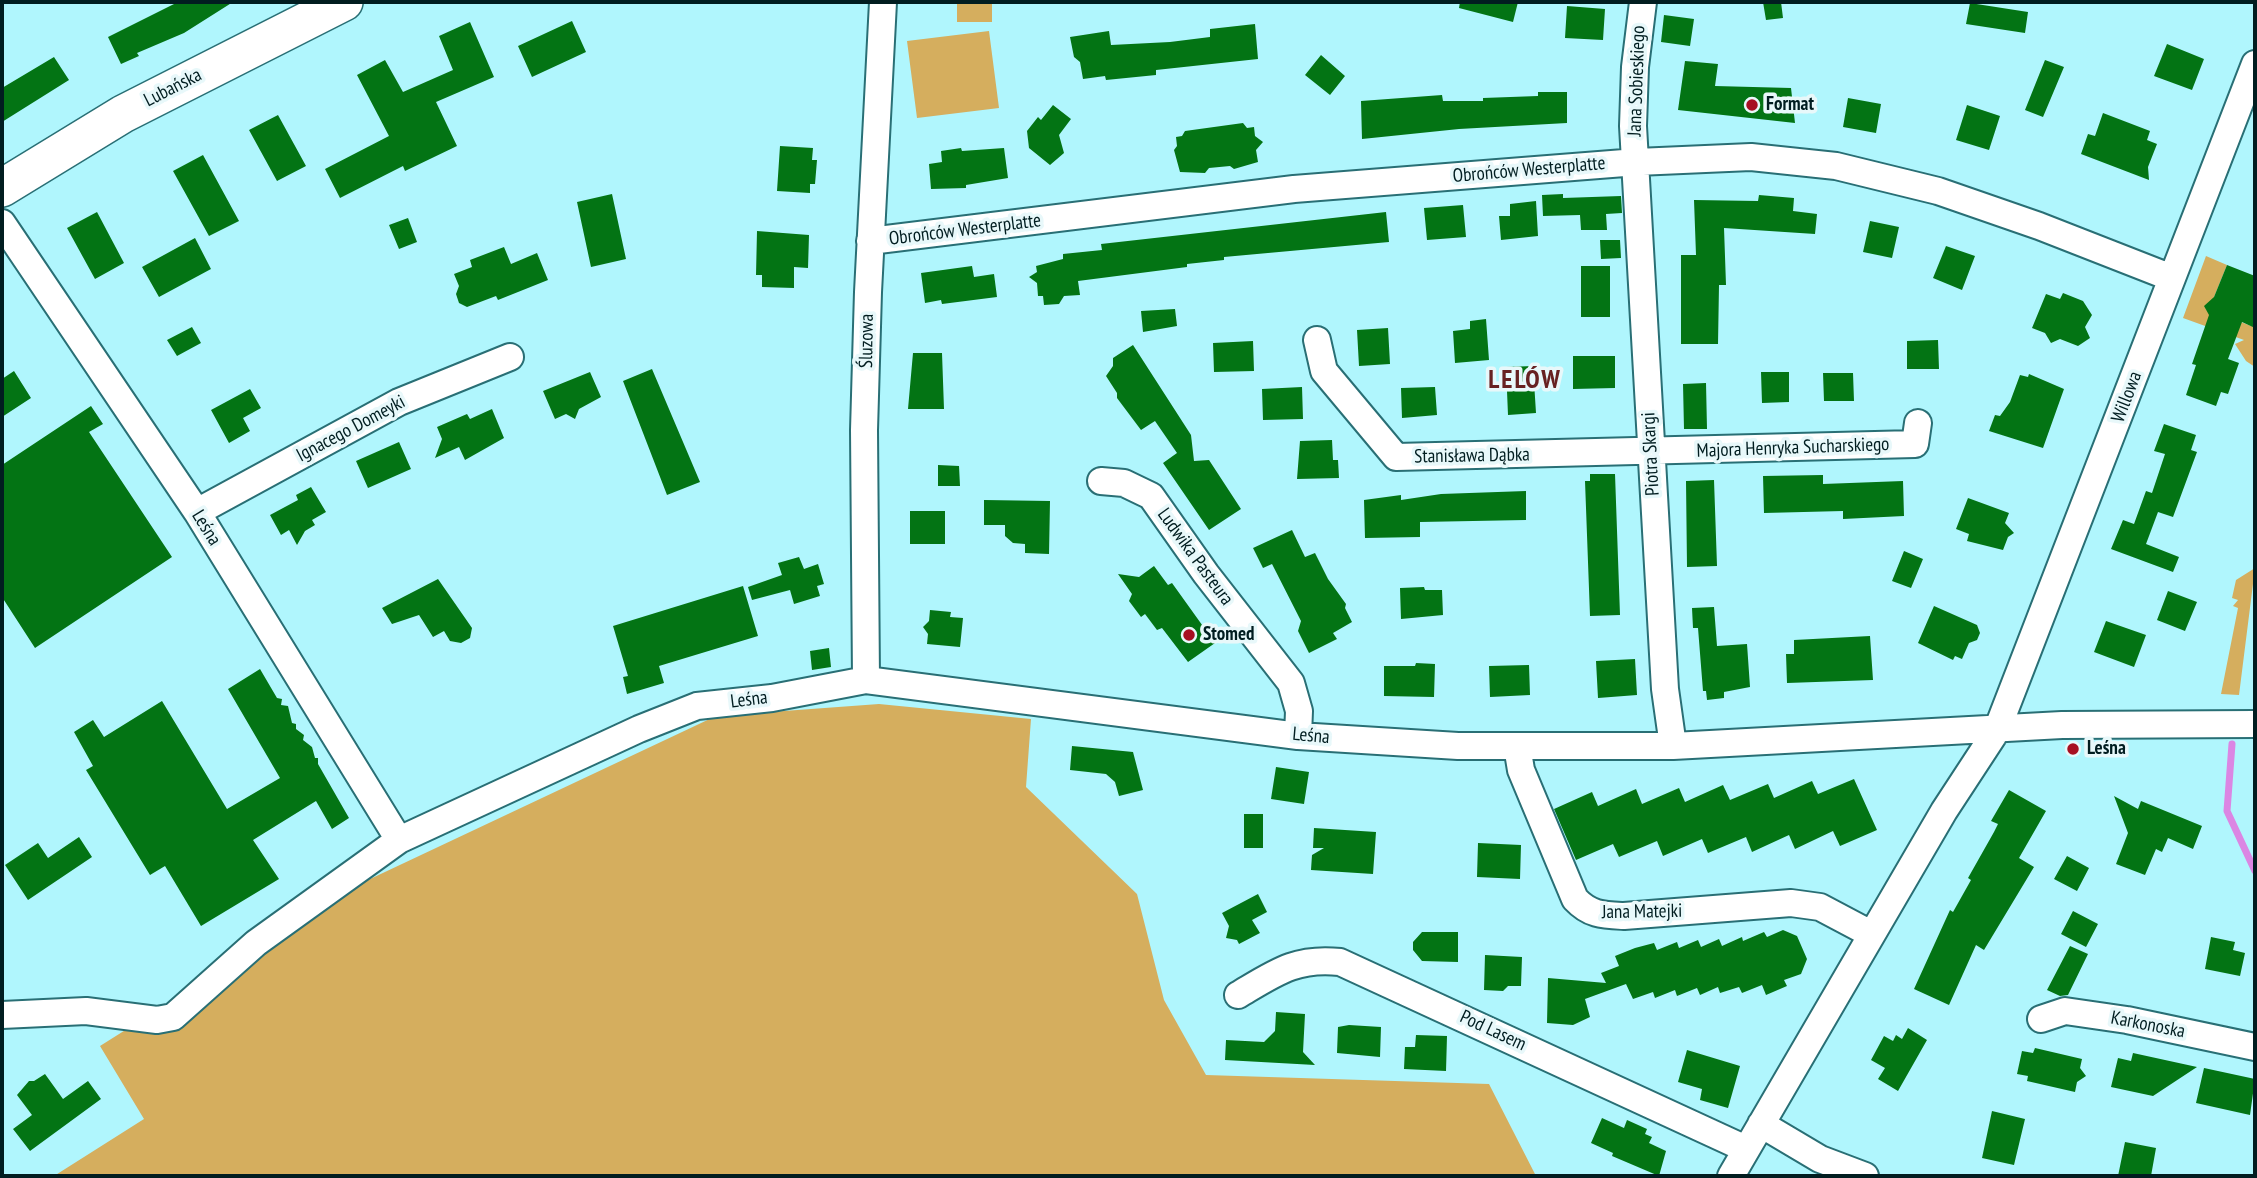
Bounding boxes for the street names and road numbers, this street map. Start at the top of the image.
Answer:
street label: Jana Sobieskiego [1624,25,1650,137]
street label: Lubańska [140,64,206,112]
street label: Obrońców Westerplatte [1452,152,1606,188]
street label: Obrońców Westerplatte [888,209,1042,251]
street label: Śluzowa [855,314,879,368]
street label: Willowa [2107,368,2147,426]
street label: Ignacego Domeyki [293,391,409,467]
street label: Piotra Skargi [1637,412,1665,496]
street label: Majora Henryka Sucharskiego [1696,433,1890,463]
street label: Stanisława Dąbka [1414,444,1530,468]
street label: Ludwika Pasteura [1152,504,1238,610]
street label: Leśna [186,506,226,550]
street label: Leśna [729,686,769,714]
street label: Leśna [1291,723,1331,749]
street label: Jana Matejki [1602,900,1682,924]
street label: Pod Lasem [1456,1006,1530,1056]
street label: Karkonoska [2109,1007,2187,1043]

